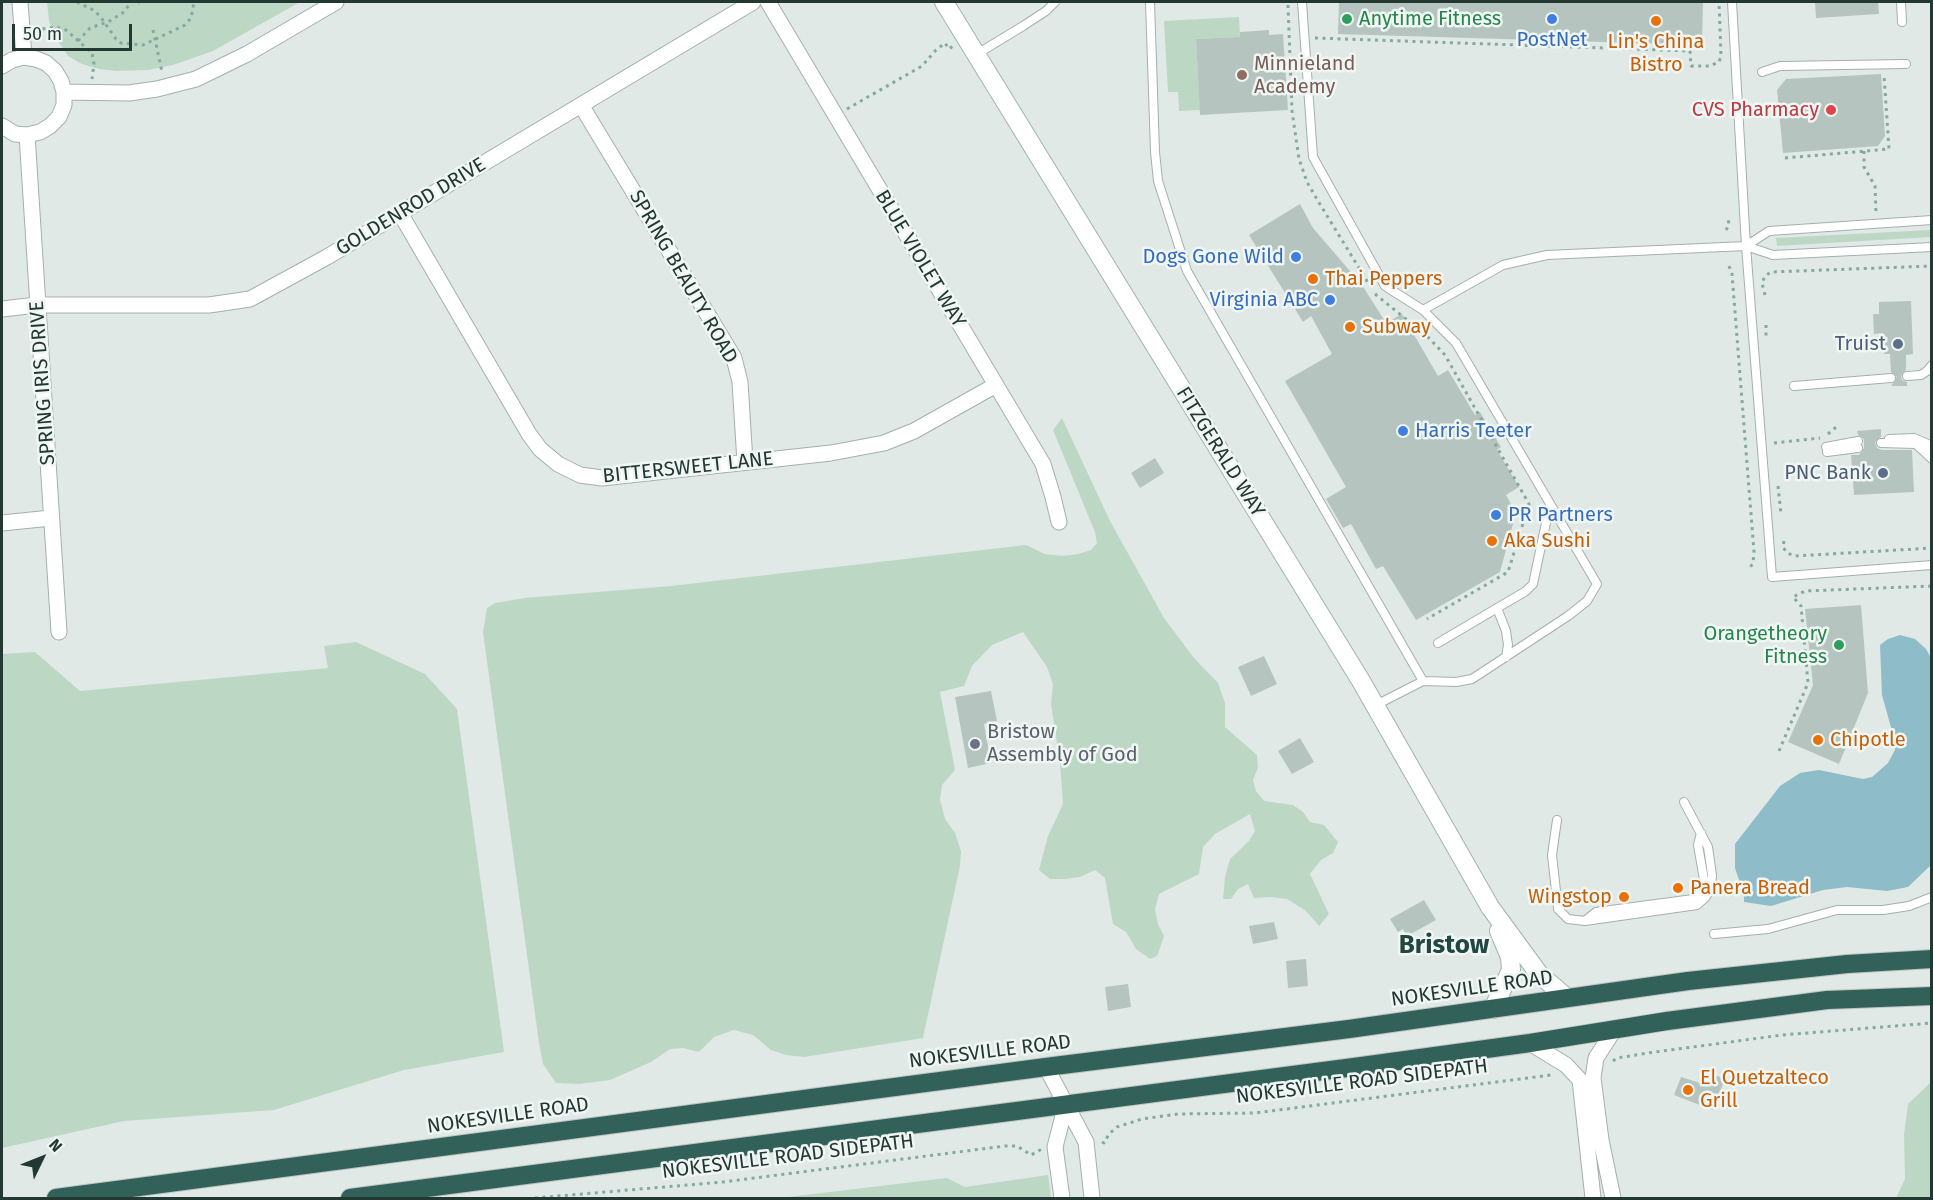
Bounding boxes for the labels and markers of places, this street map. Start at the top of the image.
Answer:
place label: Anytime Fitness [1359,7,1501,31]
marker: Anytime Fitness [1340,12,1354,26]
marker: PostNet [1545,12,1559,26]
marker: Lin's China Bistro [1649,14,1663,28]
place label: PostNet [1516,28,1588,52]
place label: Lin's China Bistro [1608,30,1704,77]
place label: Minnieland Academy [1254,52,1355,99]
marker: Minnieland Academy [1235,68,1249,82]
place label: CVS Pharmacy [1692,98,1819,122]
marker: CVS Pharmacy [1824,103,1838,117]
place label: Dogs Gone Wild [1142,245,1284,269]
marker: Dogs Gone Wild [1289,250,1303,264]
place label: Thai Peppers [1325,267,1442,291]
marker: Thai Peppers [1306,272,1320,286]
place label: Virginia ABC [1209,288,1318,312]
marker: Virginia ABC [1323,293,1337,307]
place label: Subway [1362,315,1431,339]
marker: Subway [1343,320,1357,334]
place label: Truist [1835,332,1886,356]
marker: Truist [1891,337,1905,351]
place label: Harris Teeter [1415,419,1532,443]
marker: Harris Teeter [1396,424,1410,438]
place label: PNC Bank [1784,461,1871,485]
marker: PNC Bank [1876,466,1890,480]
place label: PR Partners [1508,503,1613,527]
marker: PR Partners [1489,508,1503,522]
place label: Aka Sushi [1504,529,1591,553]
marker: Aka Sushi [1485,534,1499,548]
place label: Orangetheory Fitness [1703,622,1827,669]
marker: Orangetheory Fitness [1832,638,1846,652]
place label: Bristow Assembly of God [987,720,1138,767]
place label: Chipotle [1830,728,1906,752]
marker: Chipotle [1811,733,1825,747]
marker: Bristow Assembly of God [968,737,982,751]
place label: Panera Bread [1690,876,1810,900]
marker: Panera Bread [1671,881,1685,895]
place label: Wingstop [1528,885,1612,909]
marker: Wingstop [1617,890,1631,904]
place label: El Quetzalteco Grill [1700,1066,1829,1113]
marker: El Quetzalteco Grill [1681,1083,1695,1097]

